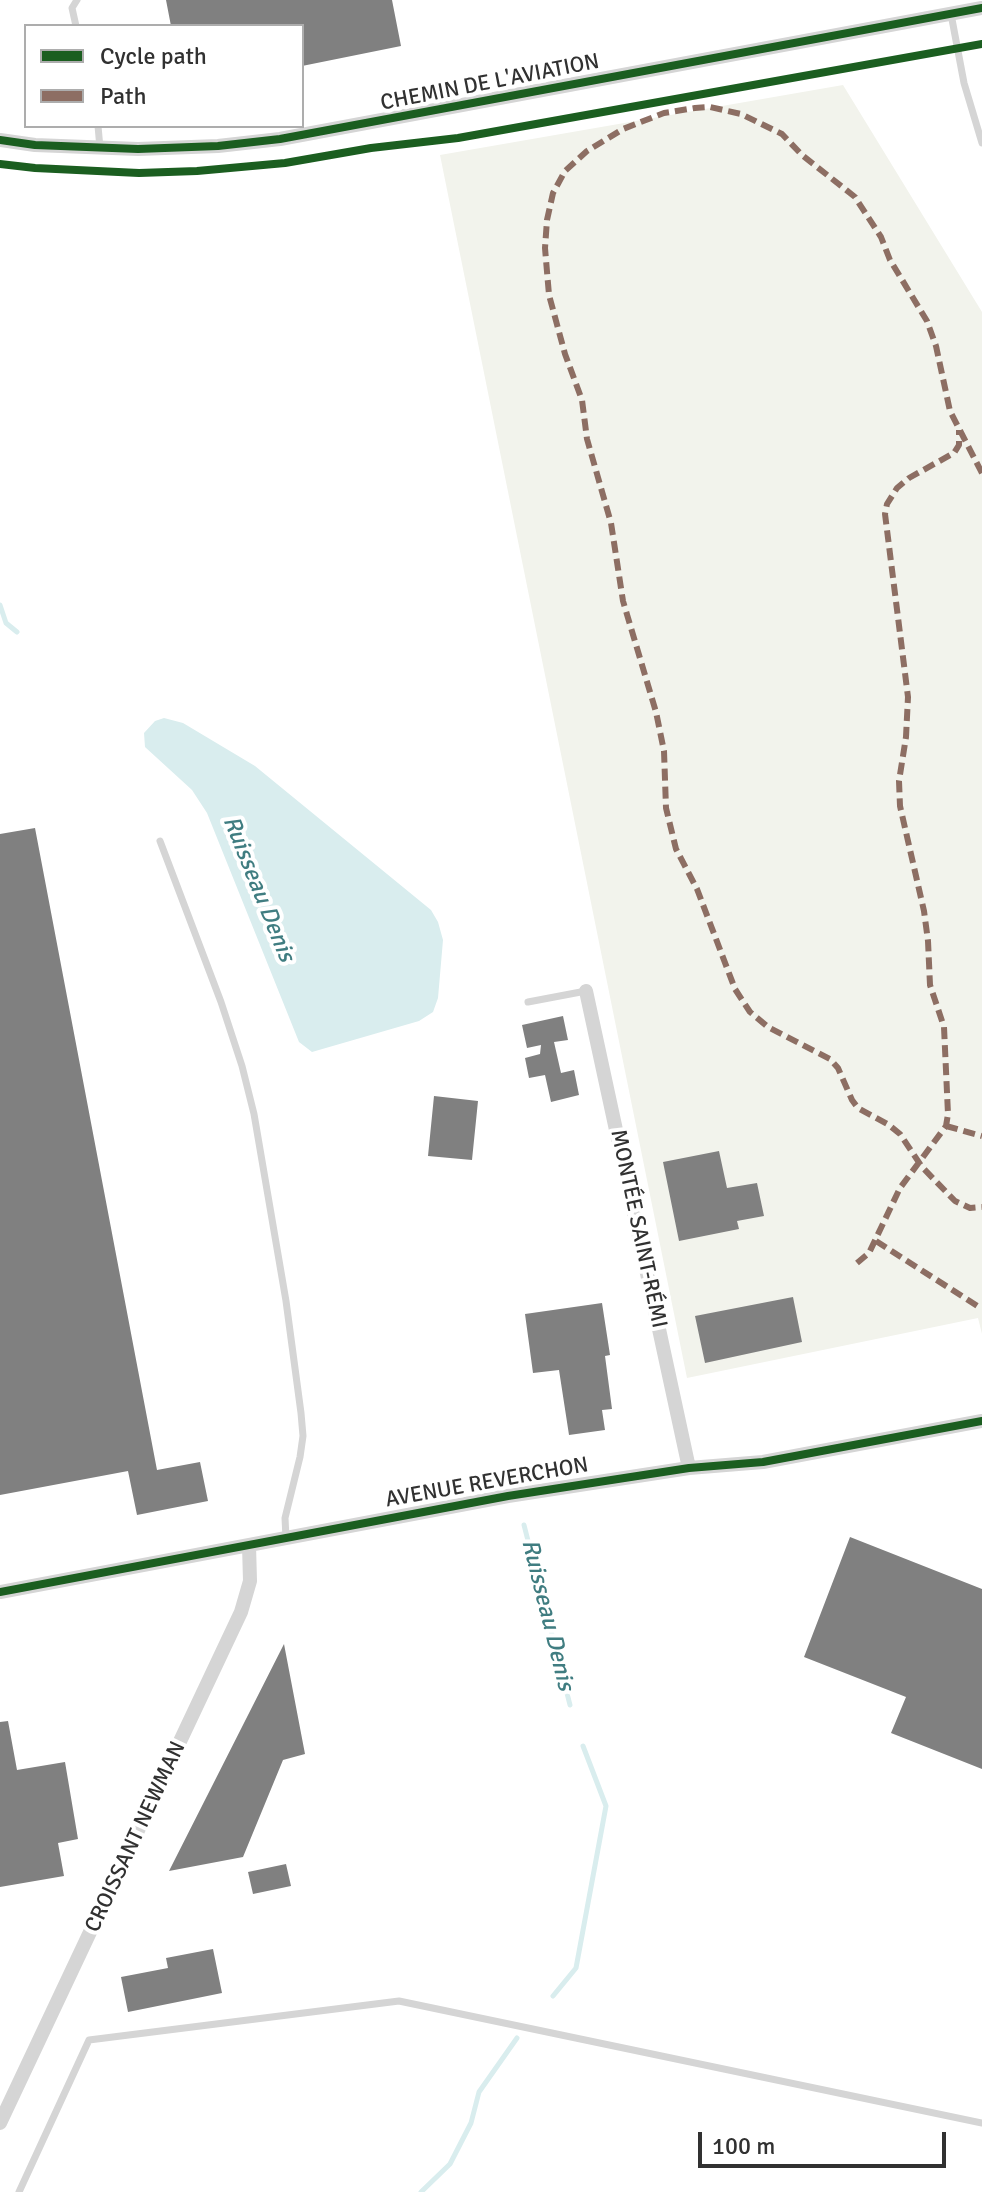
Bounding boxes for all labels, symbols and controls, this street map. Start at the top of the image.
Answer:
legend [24,24,304,128]
text: Cycle path [100,41,207,71]
street label: CHEMIN DE L'AVIATION [378,49,602,117]
text: Path [100,81,146,111]
water label: Ruisseau Denis [216,812,300,966]
street label: MONTÉE SAINT-RÉMI [604,1127,672,1331]
street label: AVENUE REVERCHON [383,1452,591,1514]
water label: Ruisseau Denis [514,1536,580,1694]
street label: CROISSANT NEWMAN [80,1737,192,1937]
scale bar [702,2116,950,2166]
text: 100 m [712,2131,775,2161]

